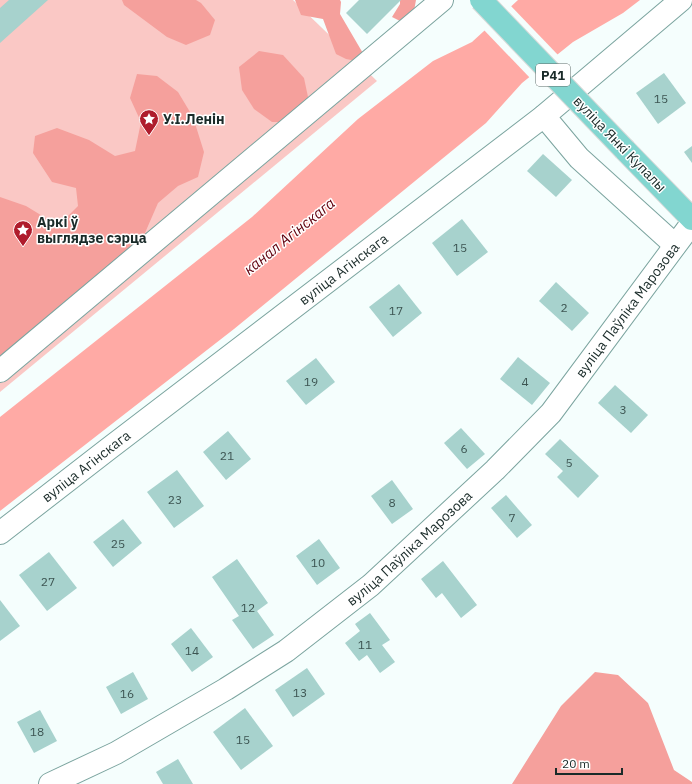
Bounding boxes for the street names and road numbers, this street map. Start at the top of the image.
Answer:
road number: Р41 [536,64,570,86]
street label: вуліца Янкі Купалы [570,92,670,196]
street label: вуліца Агінскага [295,229,392,309]
street label: вуліца Паўліка Марозова [571,239,684,381]
street label: вуліца Агінскага [38,426,135,506]
street label: вуліца Паўліка Марозова [343,486,476,610]

